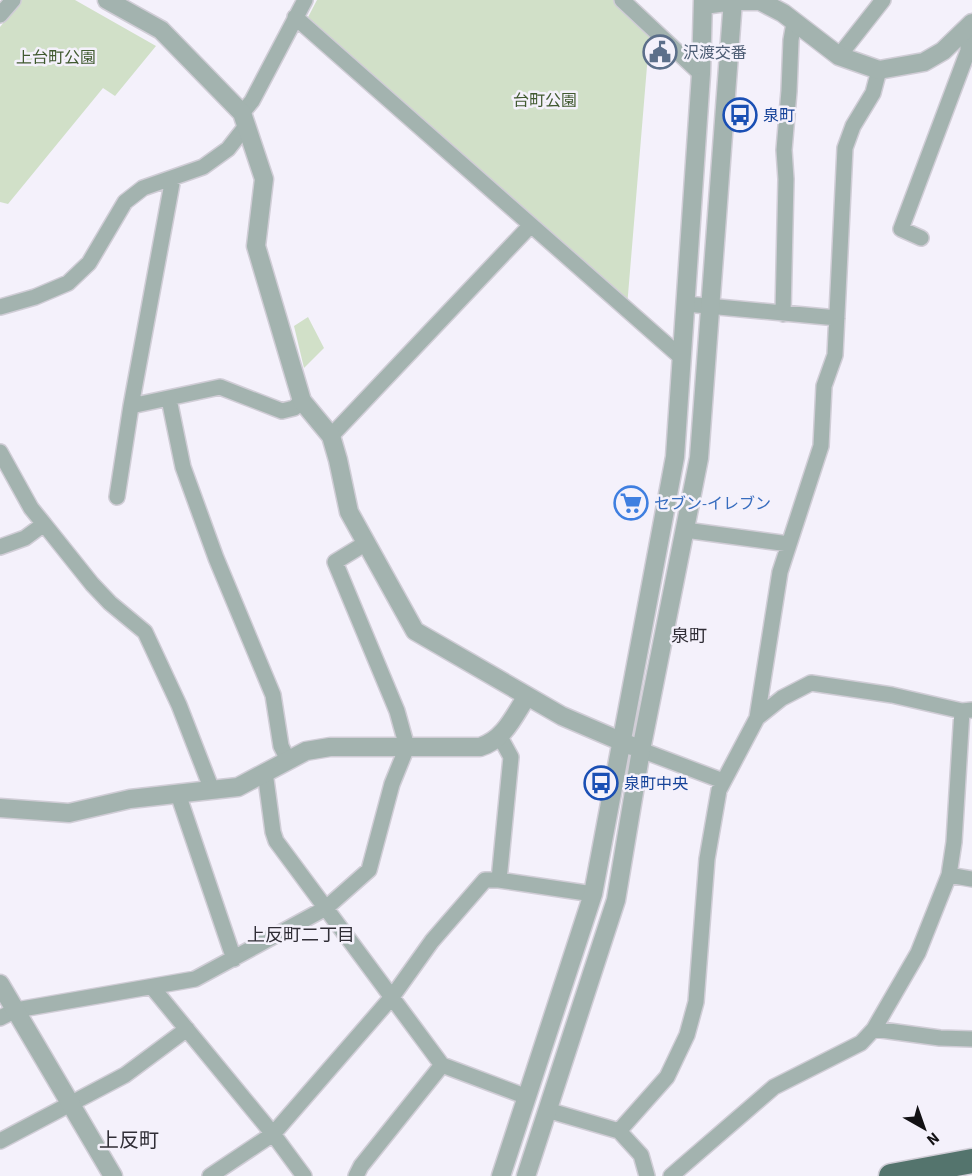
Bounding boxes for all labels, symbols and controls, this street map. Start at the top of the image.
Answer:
public building icon: 沢渡交番 [642,34,678,70]
place label: 沢渡交番 [683,42,747,64]
park label: 上台町公園 [16,47,96,69]
park label: 台町公園 [513,90,577,112]
bus stop icon: 泉町 [722,97,758,133]
place label: 泉町 [763,105,795,127]
supermarket icon: セブン-イレブン [613,485,649,521]
place label: セブン-イレブン [654,493,771,515]
district label: 泉町 [671,624,707,649]
bus stop icon: 泉町中央 [583,765,619,801]
place label: 泉町中央 [624,773,688,795]
district label: 上反町二丁目 [247,923,355,948]
north arrow [894,1098,954,1158]
district label: 上反町 [99,1127,159,1155]
text: N [922,1127,944,1151]

